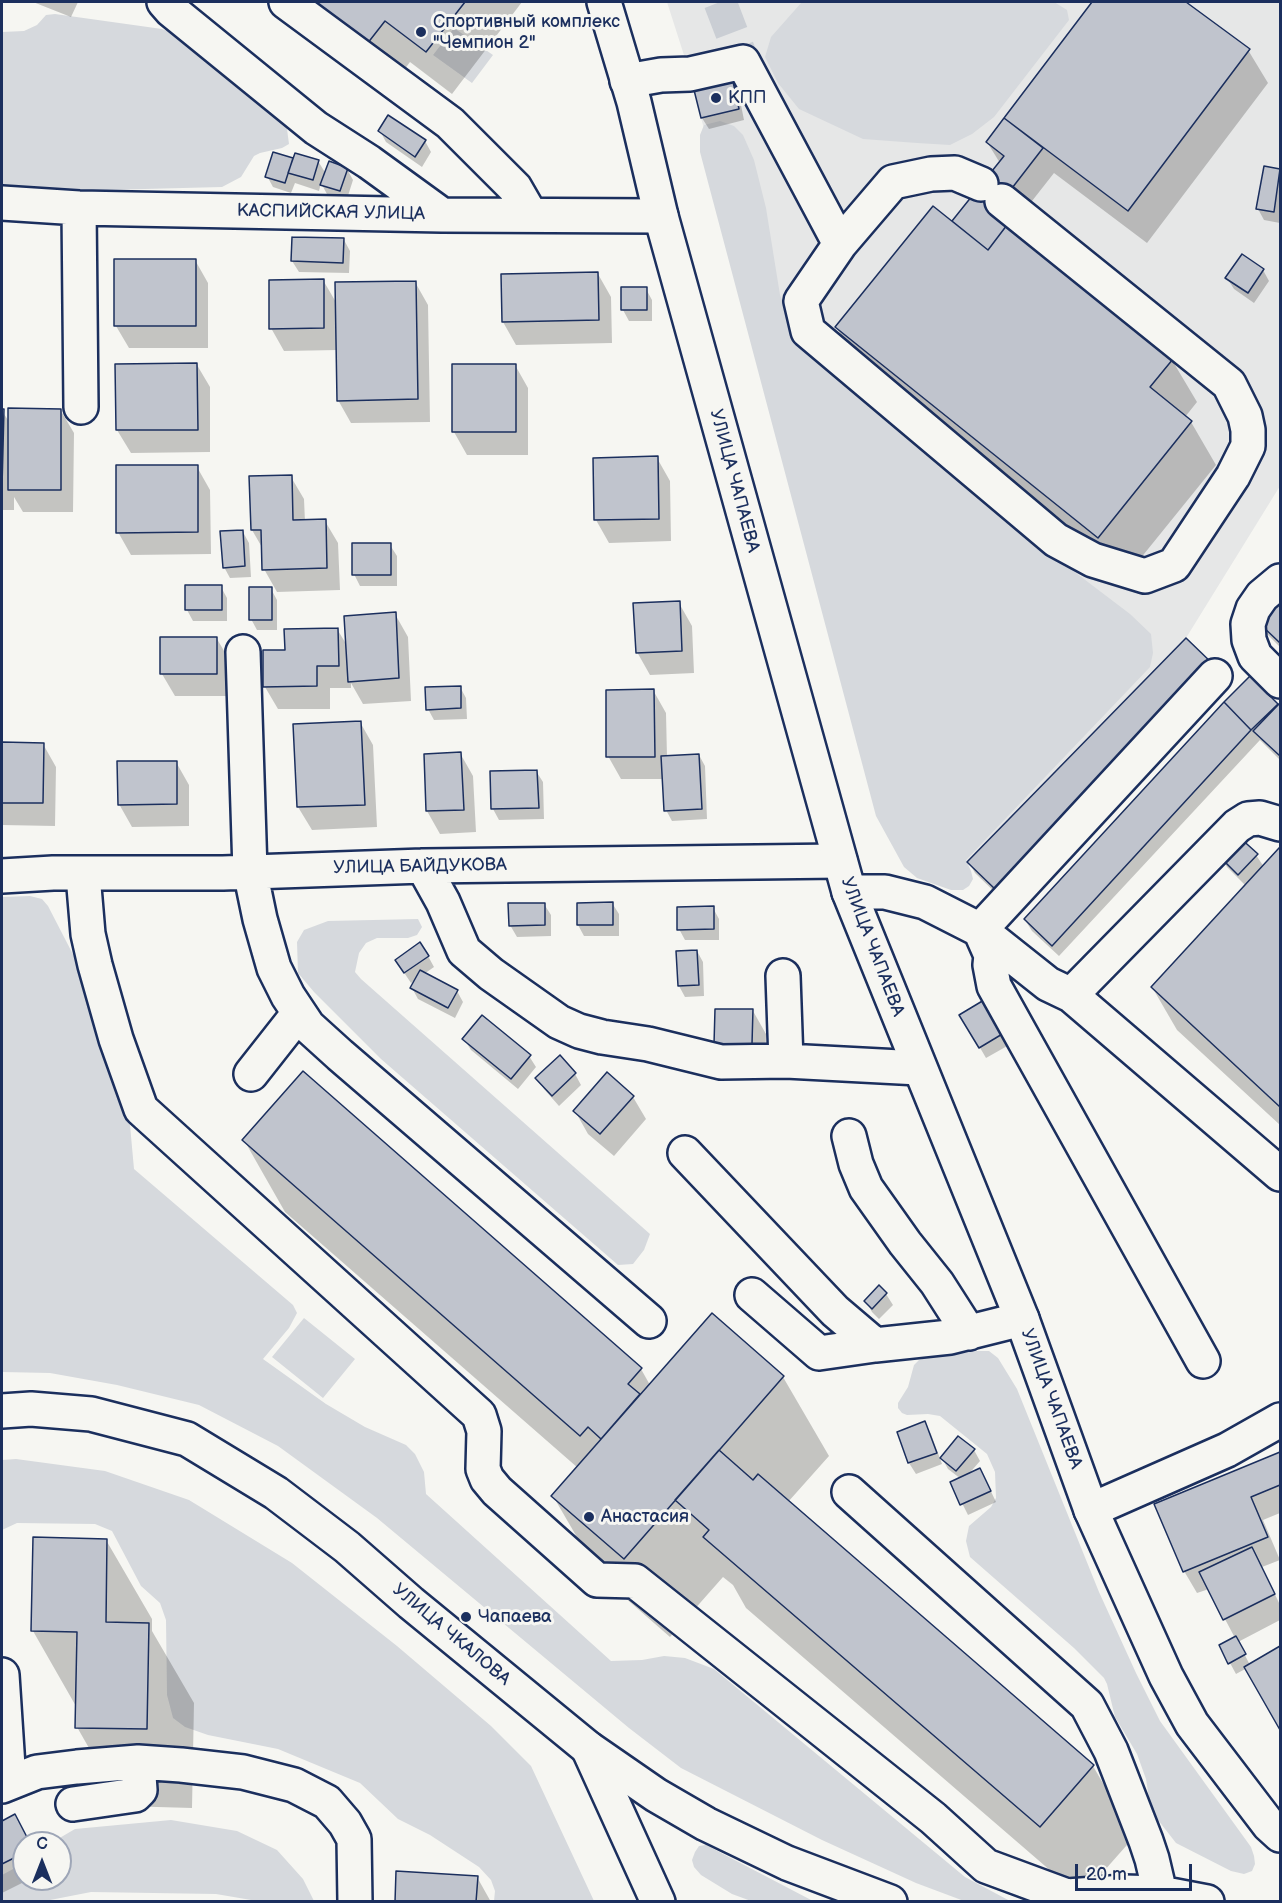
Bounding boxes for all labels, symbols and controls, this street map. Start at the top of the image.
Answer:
place label: Спортивный комплекс "Чемпион 2" [433,11,620,54]
marker: Спортивный комплекс "Чемпион 2" [414,25,428,39]
place label: КПП [728,87,767,109]
marker: КПП [709,91,723,105]
street label: КАСПИЙСКАЯ УЛИЦА [237,201,425,225]
street label: УЛИЦА ЧАПАЕВА [704,407,764,555]
street label: УЛИЦА БАЙДУКОВА [333,855,507,879]
street label: УЛИЦА ЧАПАЕВА [836,874,908,1020]
street label: УЛИЦА ЧАПАЕВА [1016,1326,1086,1472]
place label: Анастасия [601,1506,689,1528]
marker: Анастасия [582,1510,596,1524]
street label: УЛИЦА ЧКАЛОВА [388,1579,514,1691]
place label: Чапаева [478,1606,552,1628]
marker: Чапаева [459,1610,473,1624]
north arrow [12,1831,72,1891]
text: С [36,1835,48,1854]
scale bar [1078,1852,1195,1890]
text: 20 m [1086,1864,1127,1885]

